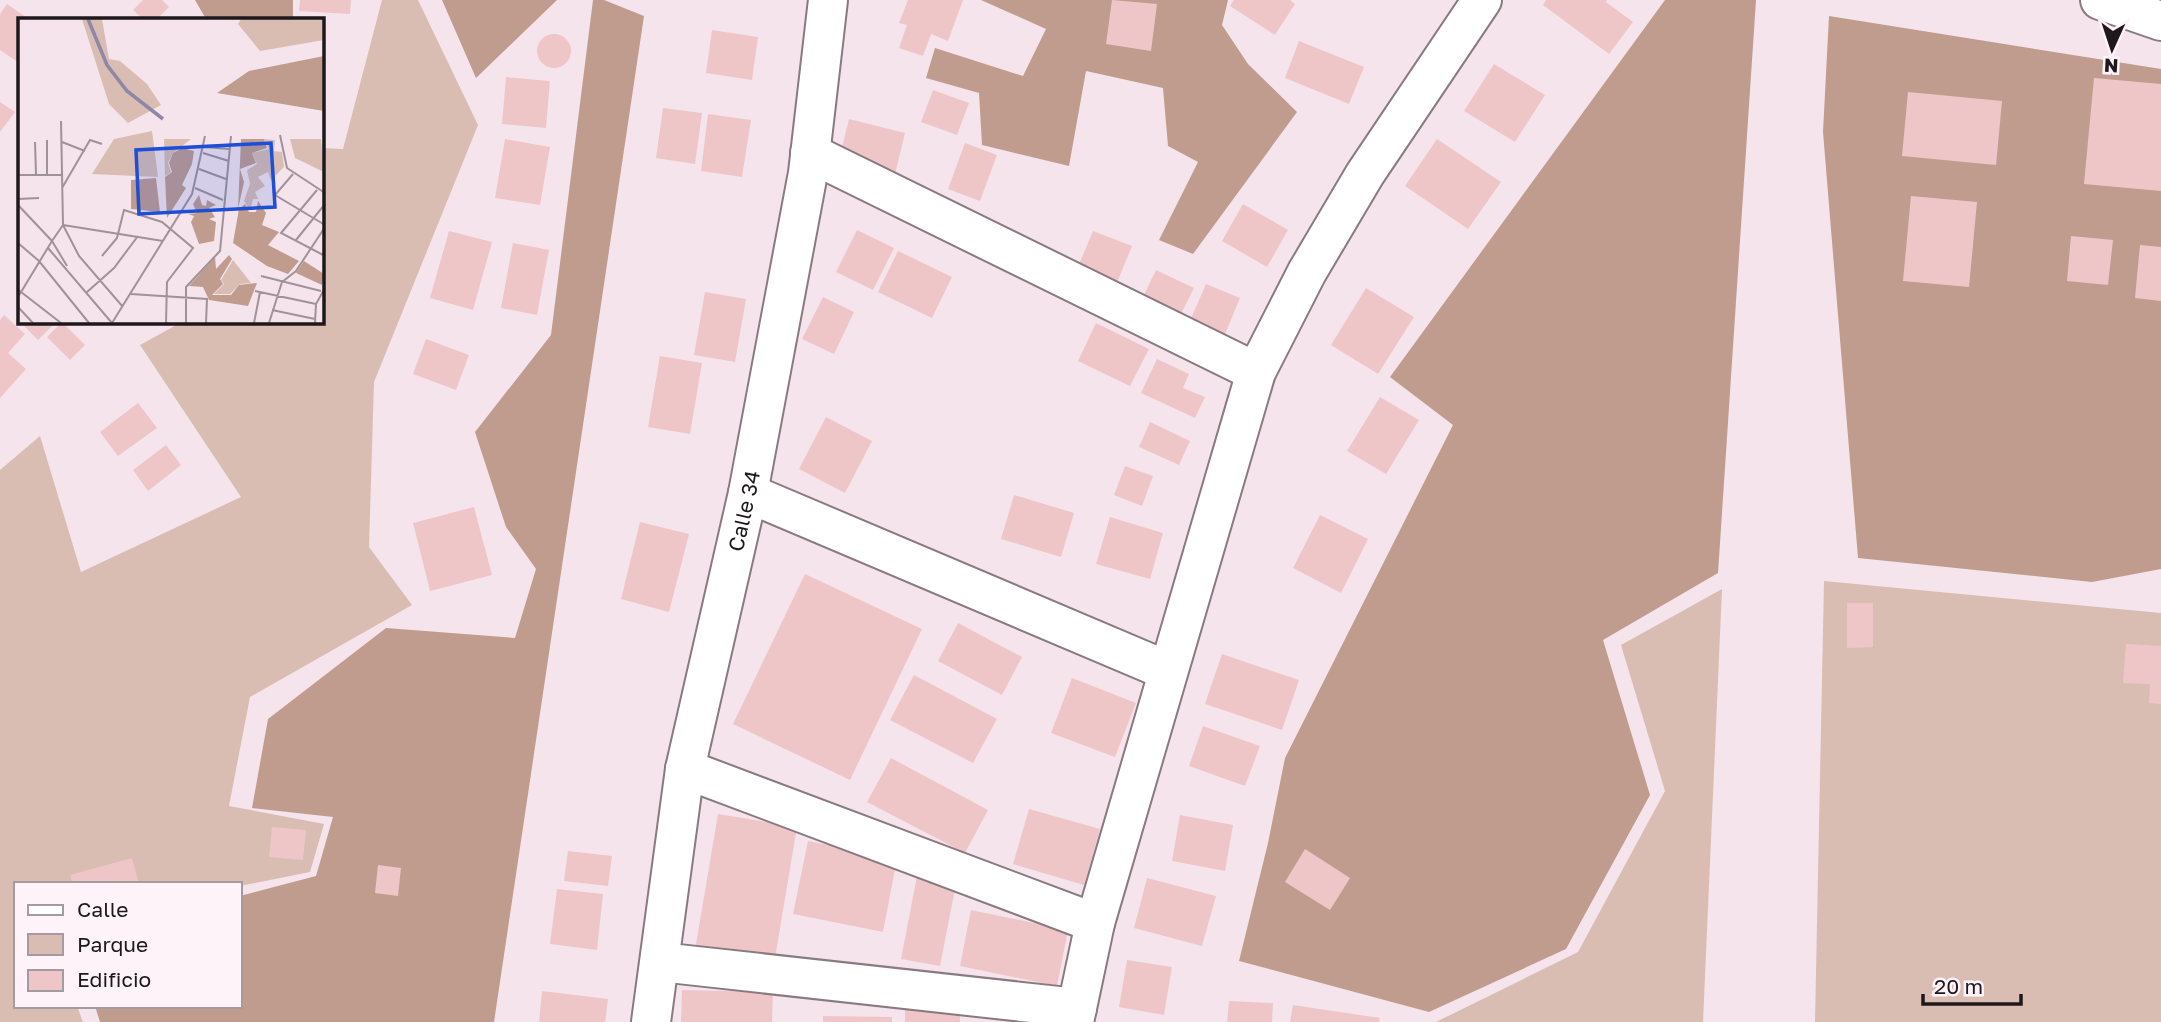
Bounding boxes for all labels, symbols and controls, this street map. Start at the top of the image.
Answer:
north arrow [2077,14,2147,84]
inset map [18,18,324,324]
text: N [2103,55,2119,78]
street label: Calle 34 [722,468,765,554]
legend [14,882,242,1008]
text: Calle [77,896,129,922]
text: Parque [77,931,148,957]
scale bar [1923,962,2021,1006]
text: Edificio [77,966,151,992]
text: 20 m [1934,973,1983,999]

